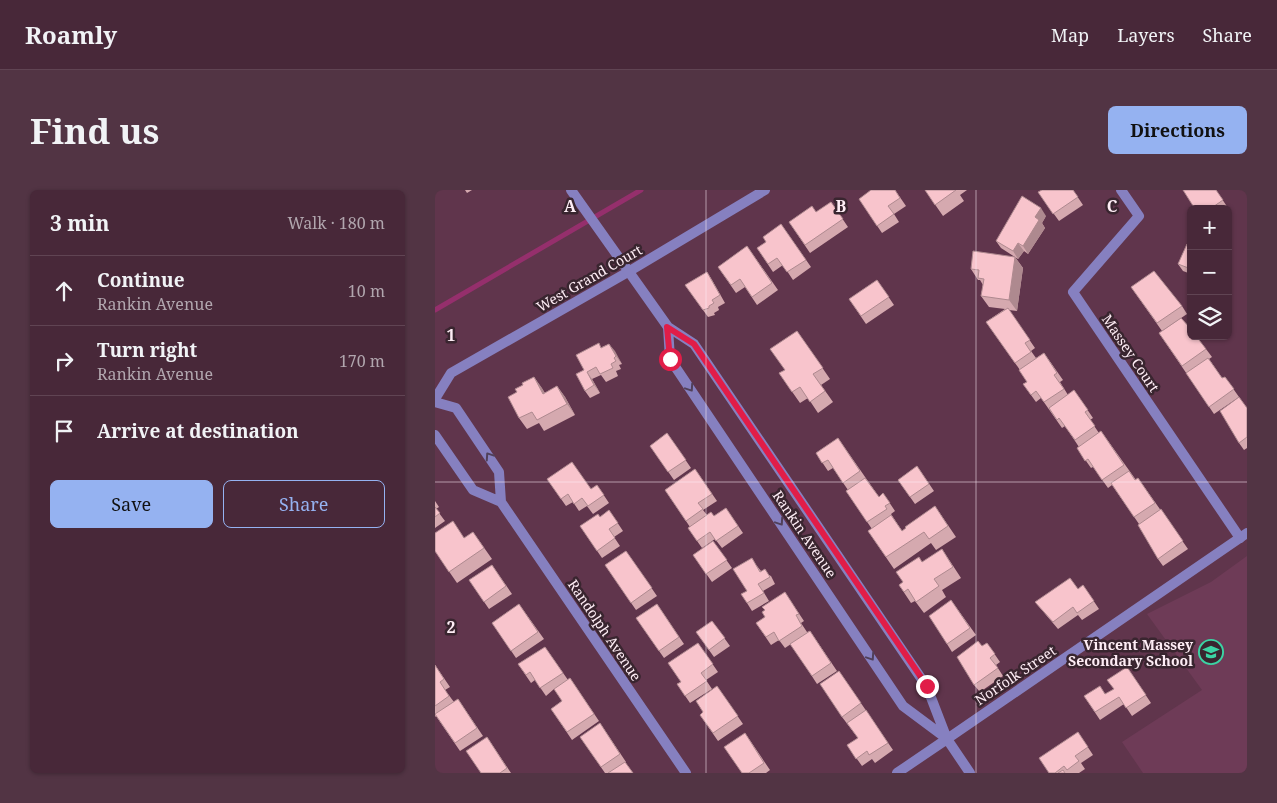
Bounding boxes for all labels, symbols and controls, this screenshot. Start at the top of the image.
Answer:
text: Roamly [25,18,117,51]
text: Map [1051,23,1089,47]
text: Layers [1117,23,1175,47]
text: Share [1203,23,1252,47]
button: Directions [1108,106,1247,154]
text: Find us [30,107,159,154]
text: A [564,195,577,217]
text: B [836,195,847,217]
text: C [1107,195,1118,217]
map controls [1187,205,1232,340]
button: + [1187,205,1232,250]
text: 3 min [50,209,109,237]
text: Walk · 180 m [288,212,385,234]
street label: West Grand Court [533,240,645,316]
button: − [1187,250,1232,295]
text: Continue [97,267,185,293]
icon: ahead [50,277,78,305]
text: 10 m [348,280,385,302]
text: Rankin Avenue [97,293,213,315]
button: layers [1187,295,1232,340]
street label: Massey Court [1098,310,1164,396]
text: 1 [446,324,456,346]
text: Turn right [97,337,197,363]
icon: right [50,347,78,375]
route start [659,348,682,371]
text: 170 m [339,350,385,372]
text: Rankin Avenue [97,363,213,385]
one-way arrow [683,382,693,391]
icon: arrive [50,417,78,445]
text: Arrive at destination [97,418,299,444]
one-way arrow [486,453,495,462]
button: Save [50,480,213,528]
button: Share [223,480,385,528]
street label: Rankin Avenue [769,487,841,581]
one-way arrow [774,517,783,526]
street label: Randolph Avenue [564,576,646,684]
text: 2 [446,616,456,638]
place label: Vincent Massey Secondary School [1068,635,1194,670]
school or university icon: Vincent Massey Secondary School [1198,639,1224,665]
street label: Norfolk Street [971,641,1059,709]
one-way arrow [865,652,874,661]
route end [916,675,939,698]

